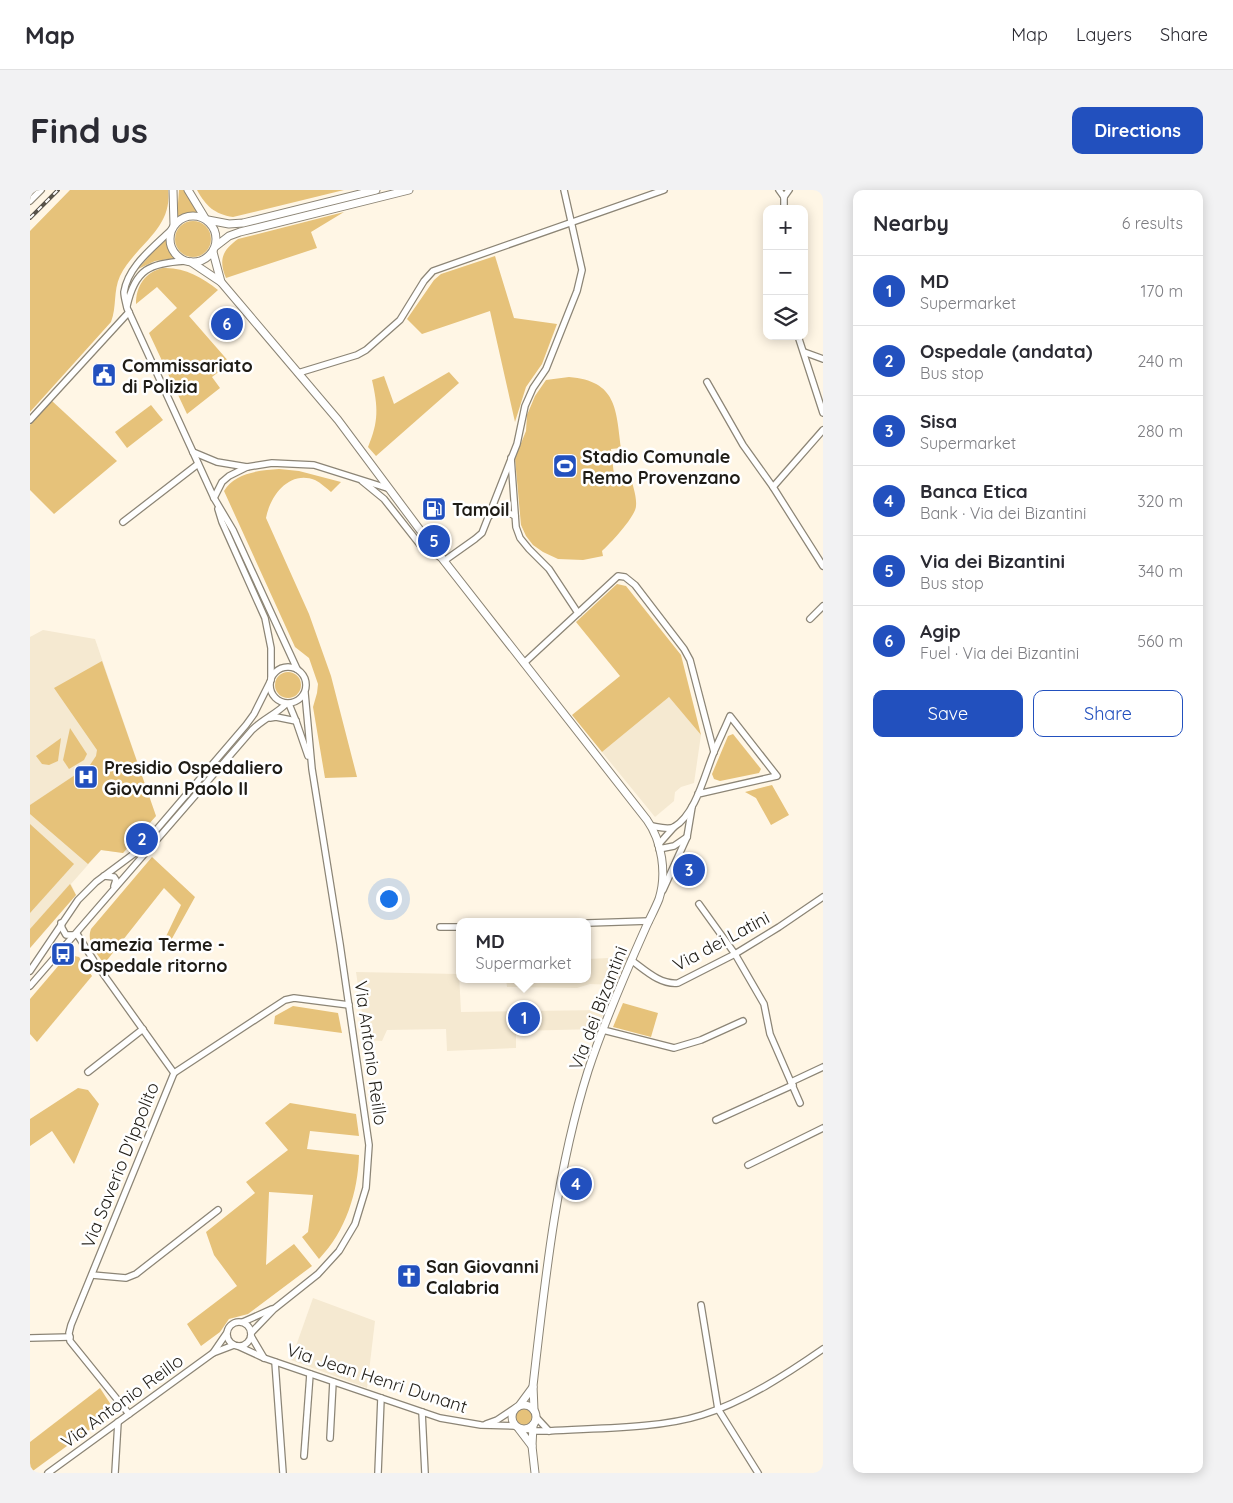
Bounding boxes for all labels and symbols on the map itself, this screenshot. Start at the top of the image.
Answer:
pin: 6 [211,305,243,343]
place label: Commissariato di Polizia [122,354,253,398]
public building icon: Commissariato di Polizia [91,362,117,388]
place label: Stadio Comunale Remo Provenzano [582,445,741,489]
sports icon: Stadio Comunale Remo Provenzano [552,453,578,479]
fuel station icon: Tamoil [421,496,447,522]
place label: Tamoil [452,498,510,521]
pin: 5 [418,522,450,560]
place label: Presidio Ospedaliero Giovanni Paolo II [104,756,283,800]
hospital icon: Presidio Ospedaliero Giovanni Paolo II [73,764,99,790]
pin: 2 [126,820,158,858]
pin: 3 [673,851,705,889]
your location [376,886,402,912]
street label: Via dei Latini [669,906,773,976]
place label: Lamezia Terme - Ospedale ritorno [80,933,228,977]
bus stop icon: Lamezia Terme - Ospedale ritorno [50,941,76,967]
street label: Via dei Bizantini [564,943,632,1073]
street label: Via Antonio Reillo [349,979,393,1127]
pin: 1 [508,999,540,1037]
street label: Via Saverio D'Ippolito [76,1079,164,1251]
pin: 4 [560,1165,592,1203]
place label: San Giovanni Calabria [426,1255,539,1299]
church icon: San Giovanni Calabria [396,1263,422,1289]
street label: Via Jean Henri Dunant [284,1338,470,1418]
street label: Via Antonio Reillo [56,1349,188,1453]

